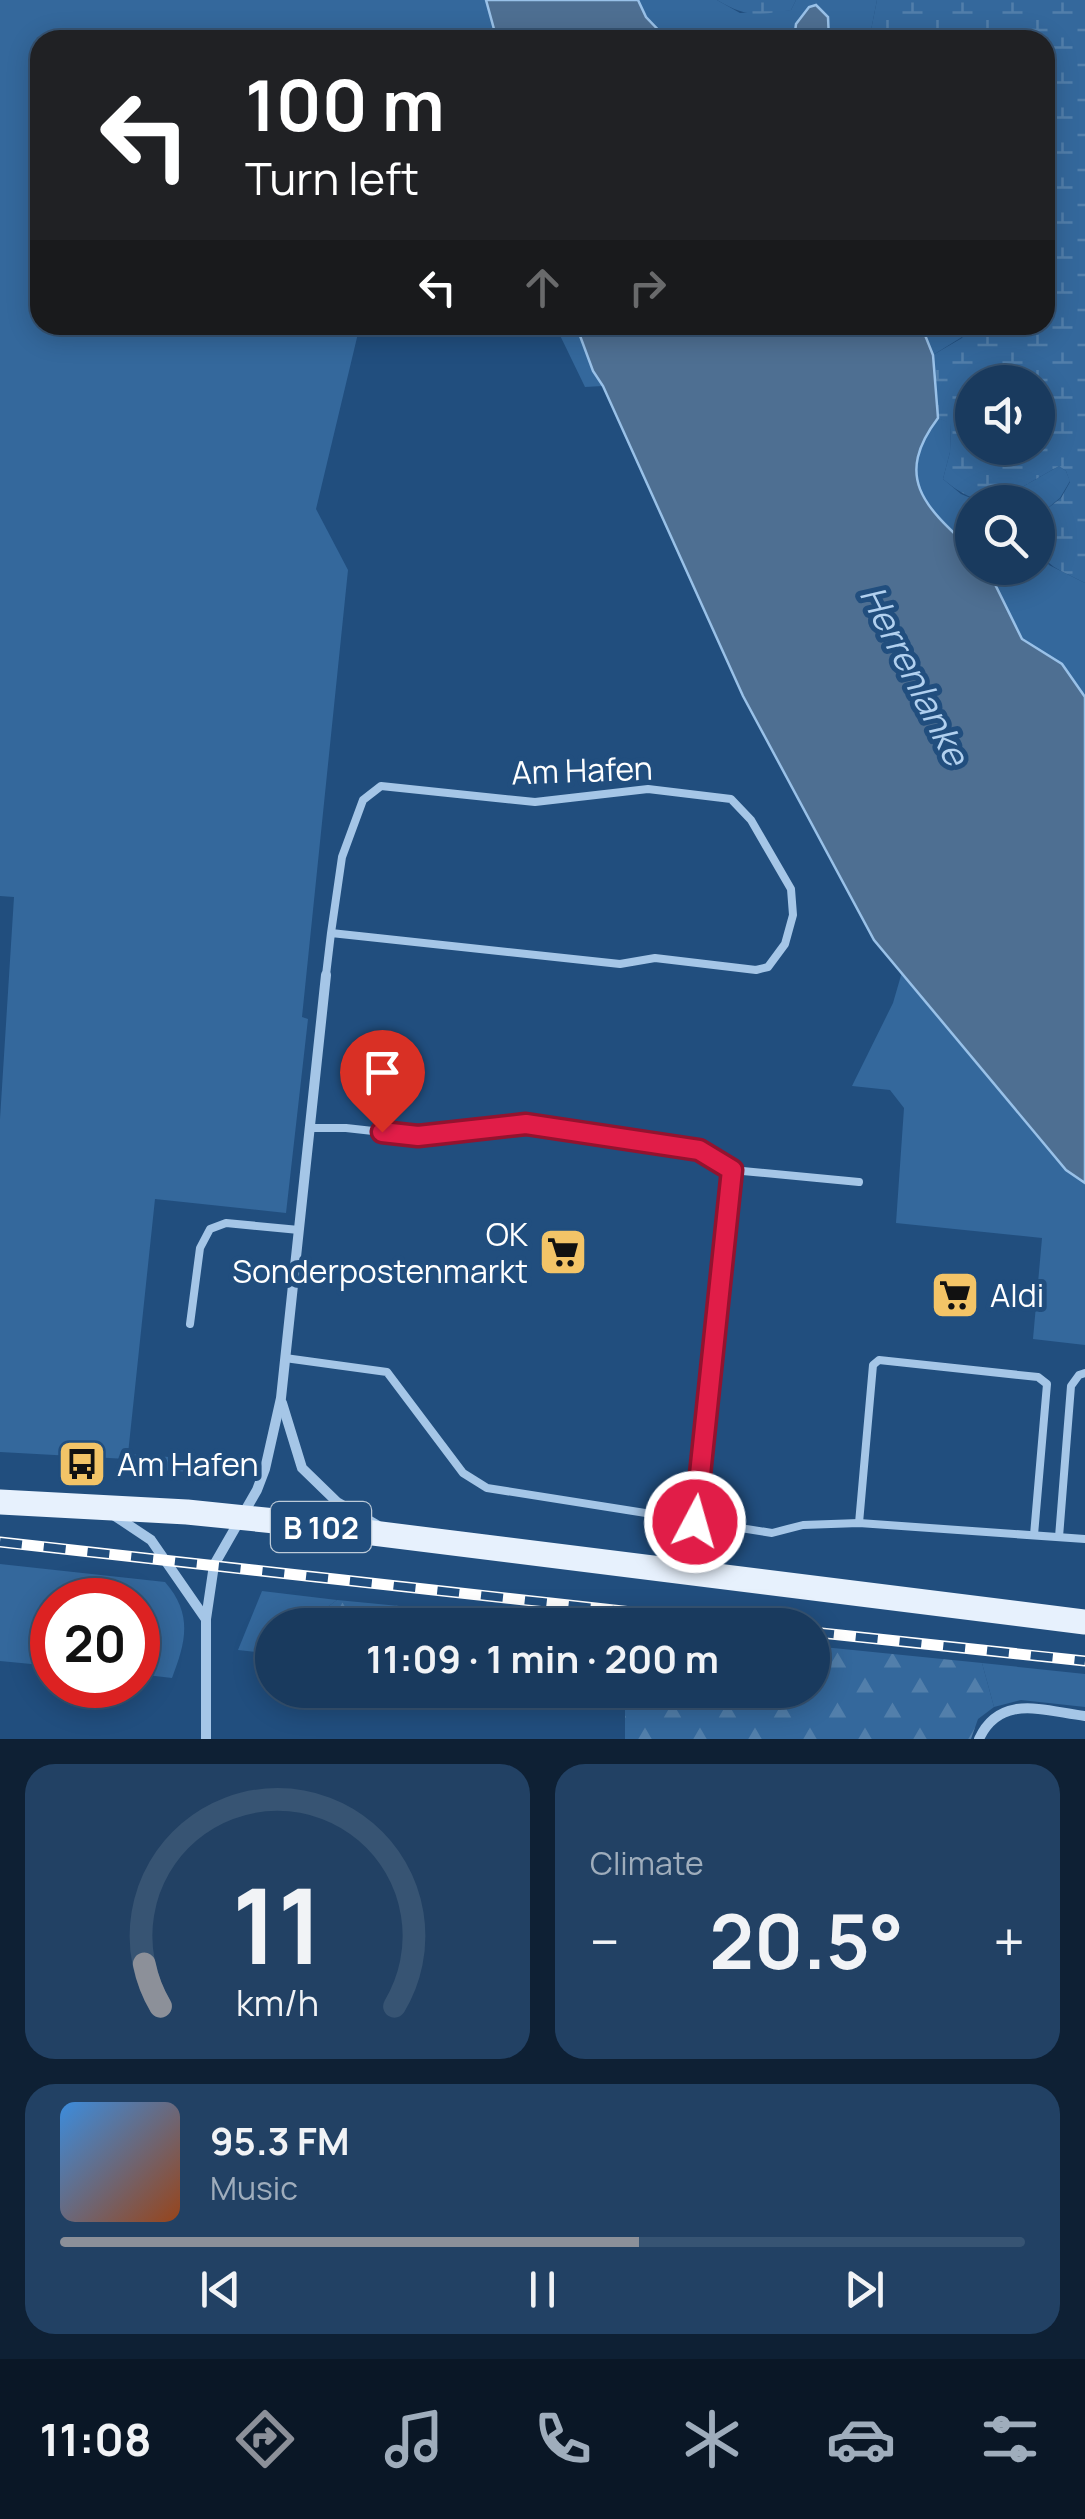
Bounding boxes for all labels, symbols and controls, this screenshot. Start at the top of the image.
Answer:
text: 100 m [245,56,445,152]
icon: left [80,70,210,200]
text: Turn left [245,147,419,209]
icon: left [410,260,465,315]
icon: ahead [515,260,570,315]
icon: right [620,260,675,315]
map controls [955,365,1055,585]
button: sound [955,365,1055,465]
button: search [955,485,1055,585]
water label: Herrenlanke [849,577,982,775]
street label: Am Hafen [511,746,653,794]
pin [340,1030,425,1133]
icon: arrive [355,1045,410,1100]
place label: OK Sonderpostenmarkt [232,1212,528,1293]
supermarket icon: OK Sonderpostenmarkt [537,1226,589,1278]
supermarket icon: Aldi [929,1269,981,1321]
place label: Aldi [990,1273,1044,1317]
bus stop icon: Am Hafen [56,1438,108,1490]
place label: Am Hafen [117,1442,258,1486]
position arrow [643,1470,747,1574]
road number: B 102 [271,1502,371,1552]
speed limit sign: 20 [30,1578,160,1708]
text: 11:09 · 1 min · 200 m [366,1632,719,1684]
text: Climate [590,1841,704,1885]
text: 11 [232,1853,323,1995]
text: 20.5° [709,1889,904,1992]
text: − [590,1903,620,1979]
text: + [993,1903,1025,1979]
text: km/h [236,1978,319,2027]
text: 95.3 FM [210,2114,350,2166]
text: Music [210,2166,298,2210]
icon: previous [193,2262,248,2317]
icon: pause [515,2262,570,2317]
icon: next [837,2262,892,2317]
icon: directions [230,2404,300,2474]
icon: music [379,2404,449,2474]
icon: phone [528,2404,598,2474]
icon: climate [677,2404,747,2474]
icon: car [826,2404,896,2474]
icon: filters [975,2404,1045,2474]
text: 11:08 [39,2408,152,2470]

